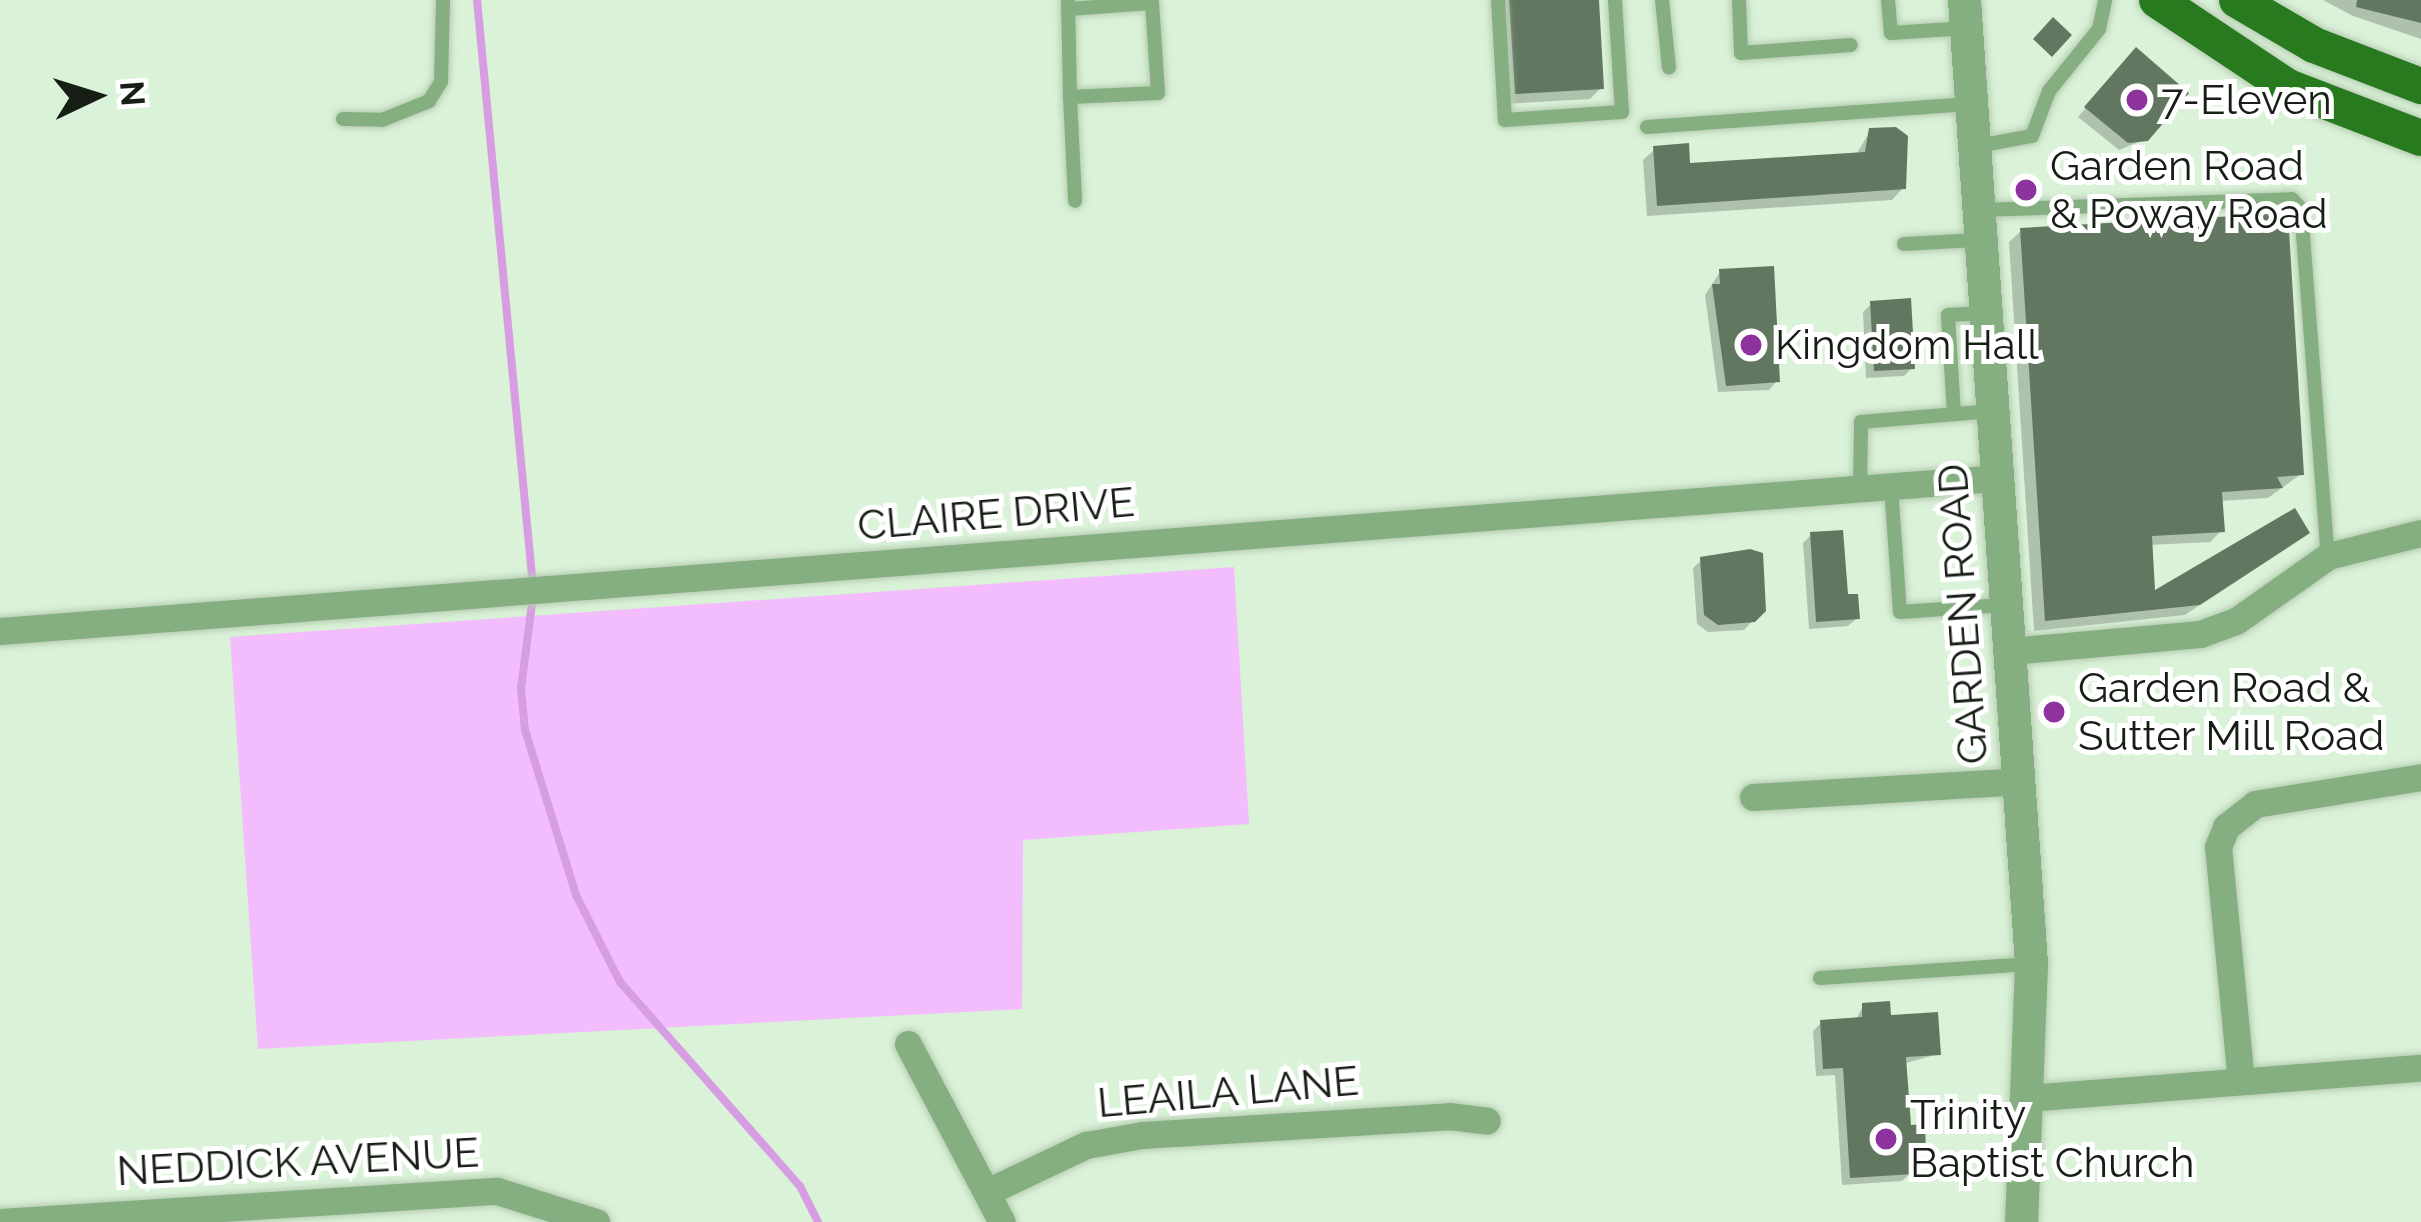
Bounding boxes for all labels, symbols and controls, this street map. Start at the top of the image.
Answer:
north arrow [36,36,156,156]
place label: 7-Eleven [2161,75,2332,125]
text: N [112,80,153,107]
marker: 7-Eleven [2124,87,2150,113]
place label: Garden Road & Poway Road [2050,141,2329,240]
marker: Garden Road & Poway Road [2013,177,2039,203]
place label: Kingdom Hall [1775,320,2039,370]
marker: Kingdom Hall [1738,332,1764,358]
street label: GARDEN ROAD [1927,462,1999,766]
street label: CLAIRE DRIVE [855,477,1137,551]
place label: Garden Road & Sutter Mill Road [2078,663,2387,762]
marker: Garden Road & Sutter Mill Road [2041,699,2067,725]
street label: LEAILA LANE [1095,1055,1361,1129]
place label: Trinity Baptist Church [1910,1090,2195,1188]
marker: Trinity Baptist Church [1873,1126,1899,1152]
street label: NEDDICK AVENUE [115,1127,481,1197]

